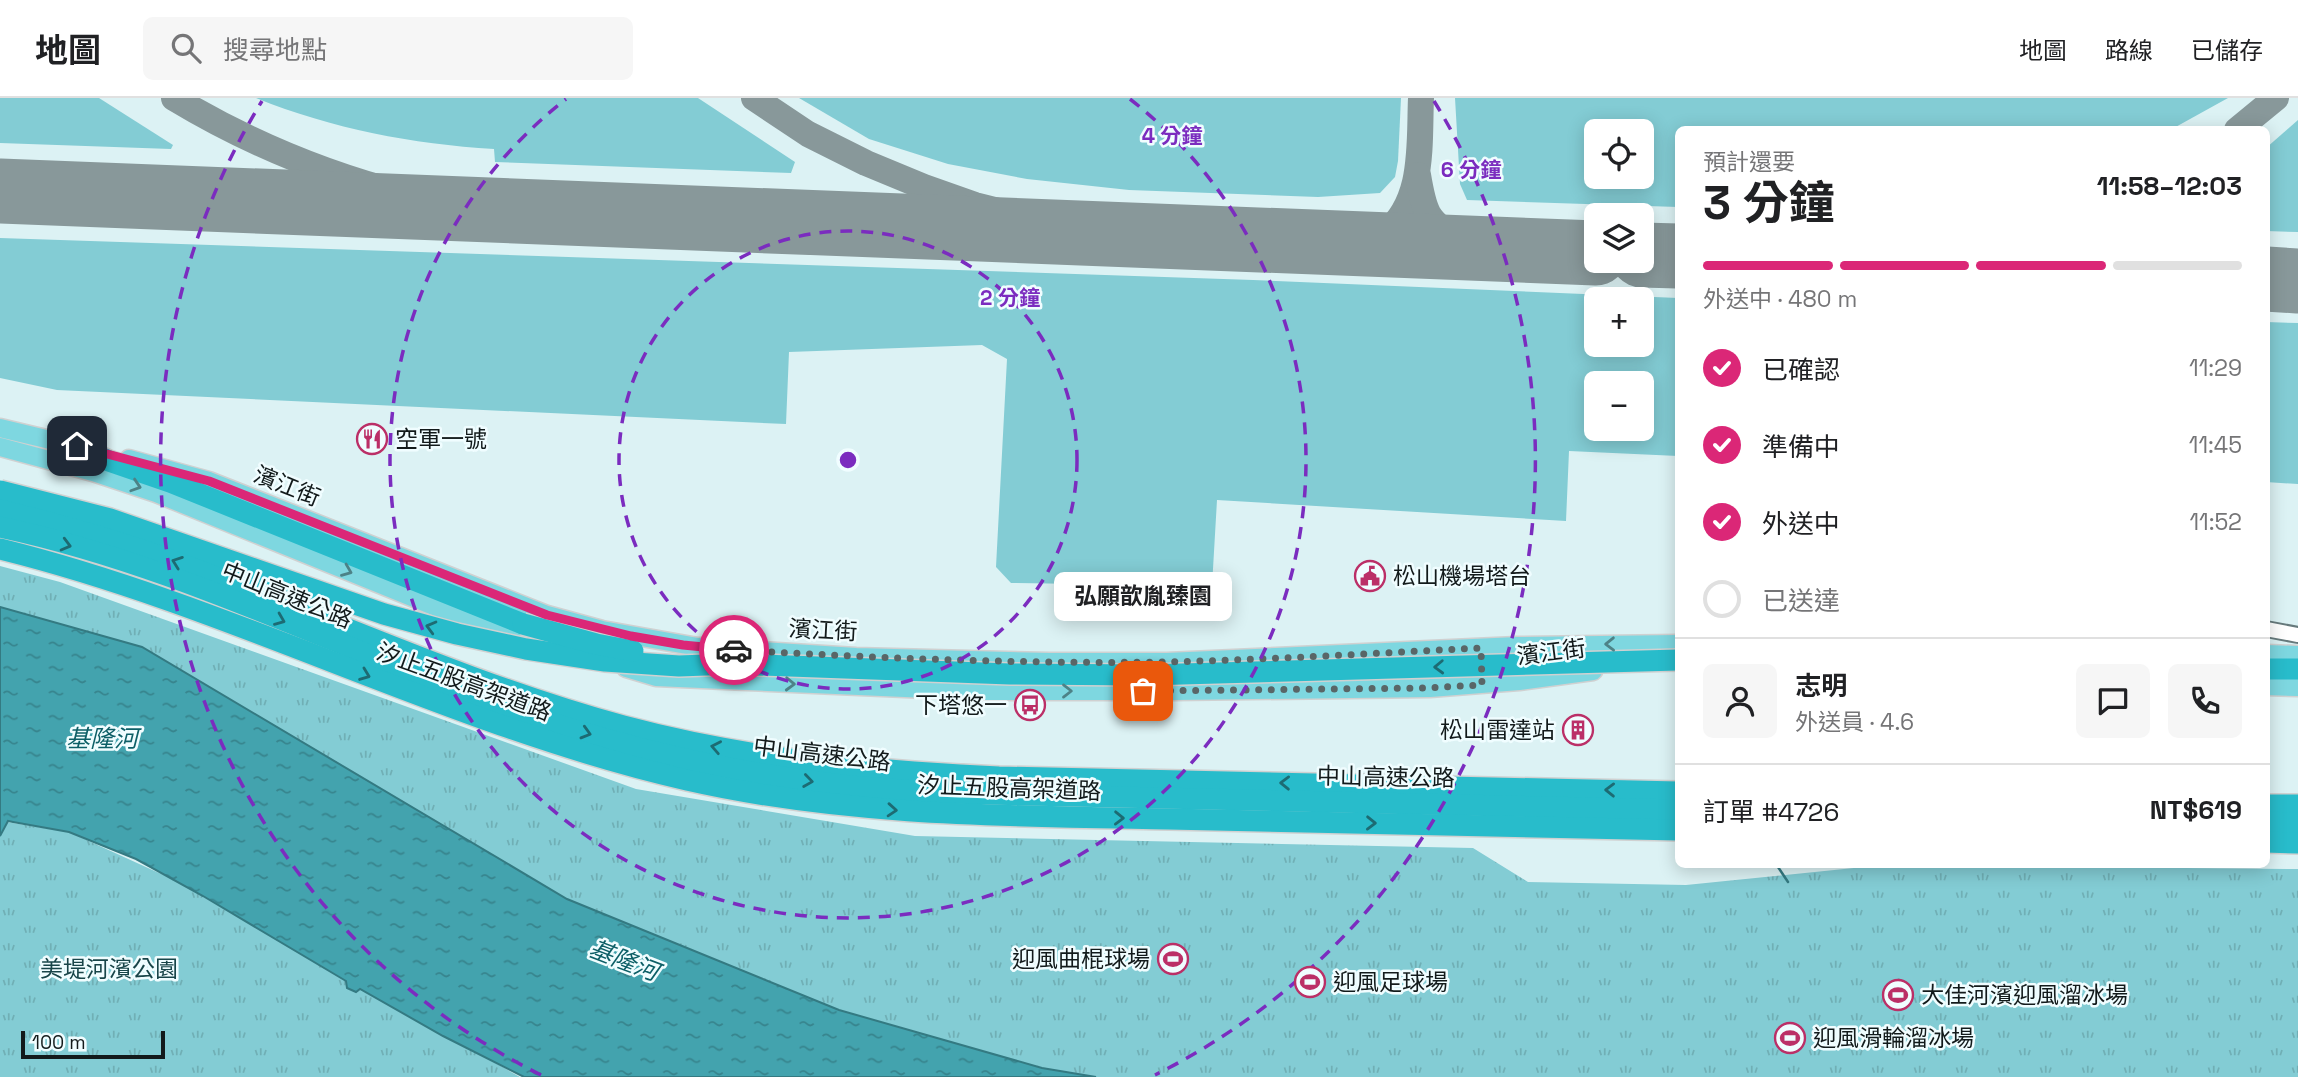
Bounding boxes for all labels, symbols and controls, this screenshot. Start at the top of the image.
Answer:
search box [143,17,633,80]
icon: search [167,29,205,67]
text: 地圖 [35,30,101,72]
text: 搜尋地點 [223,33,327,67]
text: 地圖 [2019,35,2067,66]
text: 路線 [2105,35,2153,66]
text: 已儲存 [2191,35,2263,66]
map controls [1584,119,1654,441]
button: locate [1584,119,1654,189]
text: 4 分鐘 [1142,122,1202,149]
text: 預計還要 [1703,147,1795,177]
text: 6 分鐘 [1441,156,1501,183]
text: 11:58–12:03 [2097,169,2242,203]
text: 3 分鐘 [1703,174,1835,232]
button: layers [1584,203,1654,273]
text: 2 分鐘 [980,284,1040,311]
text: 外送中 · 480 m [1703,284,1857,314]
button: + [1584,287,1654,357]
icon: check [1703,349,1741,387]
text: 已確認 [1762,353,1840,387]
text: 11:29 [2189,353,2242,383]
button: − [1584,371,1654,441]
pin [47,416,107,476]
restaurant icon: 空軍一號 [355,422,389,456]
place label: 空軍一號 [395,424,487,454]
icon: check [1703,426,1741,464]
icon: home [58,427,96,465]
text: 準備中 [1762,430,1840,464]
text: 11:45 [2189,430,2242,460]
centre of rings [836,448,860,472]
street label: 濱江街 [249,459,325,513]
one-way arrow [130,478,142,493]
icon: check [1703,503,1741,541]
text: 外送中 [1762,507,1840,541]
text: 11:52 [2189,507,2242,537]
one-way arrow [60,537,72,551]
street label: 中山高速公路 [217,555,357,635]
one-way arrow [172,557,184,571]
public building icon: 松山機場塔台 [1353,559,1387,593]
place label: 松山機場塔台 [1393,561,1531,591]
one-way arrow [340,563,353,577]
callout: 弘願歆胤臻園 [1054,572,1232,621]
text: 弘願歆胤臻園 [1074,581,1212,611]
text: 已送達 [1762,584,1840,618]
one-way arrow [274,612,286,626]
street label: 濱江街 [788,613,858,647]
courier [699,615,769,685]
one-way arrow [425,621,437,635]
icon: car [715,631,753,669]
street label: 濱江街 [1515,633,1587,671]
street label: 汐止五股高架道路 [372,636,556,728]
one-way arrow [1604,636,1615,652]
one-way arrow [1433,660,1444,675]
pin [1113,661,1173,721]
button: person [1703,664,1777,738]
button: chat [2076,664,2150,738]
button: phone [2168,664,2242,738]
one-way arrow [359,667,371,681]
text: 志明 [1795,669,1847,703]
icon: bag [1124,672,1162,710]
one-way arrow [785,676,796,691]
one-way arrow [1062,683,1073,699]
bus stop icon: 下塔悠一 [1013,688,1047,722]
place label: 下塔悠一 [915,690,1007,720]
text: 外送員 · 4.6 [1795,707,1914,737]
building icon: 松山雷達站 [1561,713,1595,747]
place label: 松山雷達站 [1440,715,1555,745]
water label: 基隆河 [66,723,142,754]
one-way arrow [579,724,591,739]
street label: 中山高速公路 [752,731,892,777]
one-way arrow [710,741,722,756]
street label: 中山高速公路 [1317,761,1455,793]
street label: 汐止五股高架道路 [917,770,1101,806]
one-way arrow [802,773,814,788]
one-way arrow [1279,776,1290,791]
one-way arrow [1604,783,1615,798]
text: NT$619 [2150,793,2242,827]
text: 訂單 #4726 [1703,795,1839,829]
one-way arrow [887,802,898,817]
one-way arrow [1115,810,1125,826]
one-way arrow [1366,815,1377,831]
water label: 基隆河 [585,933,667,989]
sports icon: 迎風曲棍球場 [1156,942,1190,976]
place label: 迎風曲棍球場 [1012,944,1150,974]
park label: 美堤河濱公園 [40,954,178,984]
sports icon: 迎風足球場 [1293,965,1327,999]
place label: 迎風足球場 [1333,967,1448,997]
sports icon: 大佳河濱迎風溜冰場 [1881,978,1915,1012]
place label: 大佳河濱迎風溜冰場 [1921,980,2128,1010]
sports icon: 迎風滑輪溜冰場 [1773,1021,1807,1055]
place label: 迎風滑輪溜冰場 [1813,1023,1974,1053]
scale bar [21,1028,164,1060]
text: 100 m [32,1030,86,1055]

